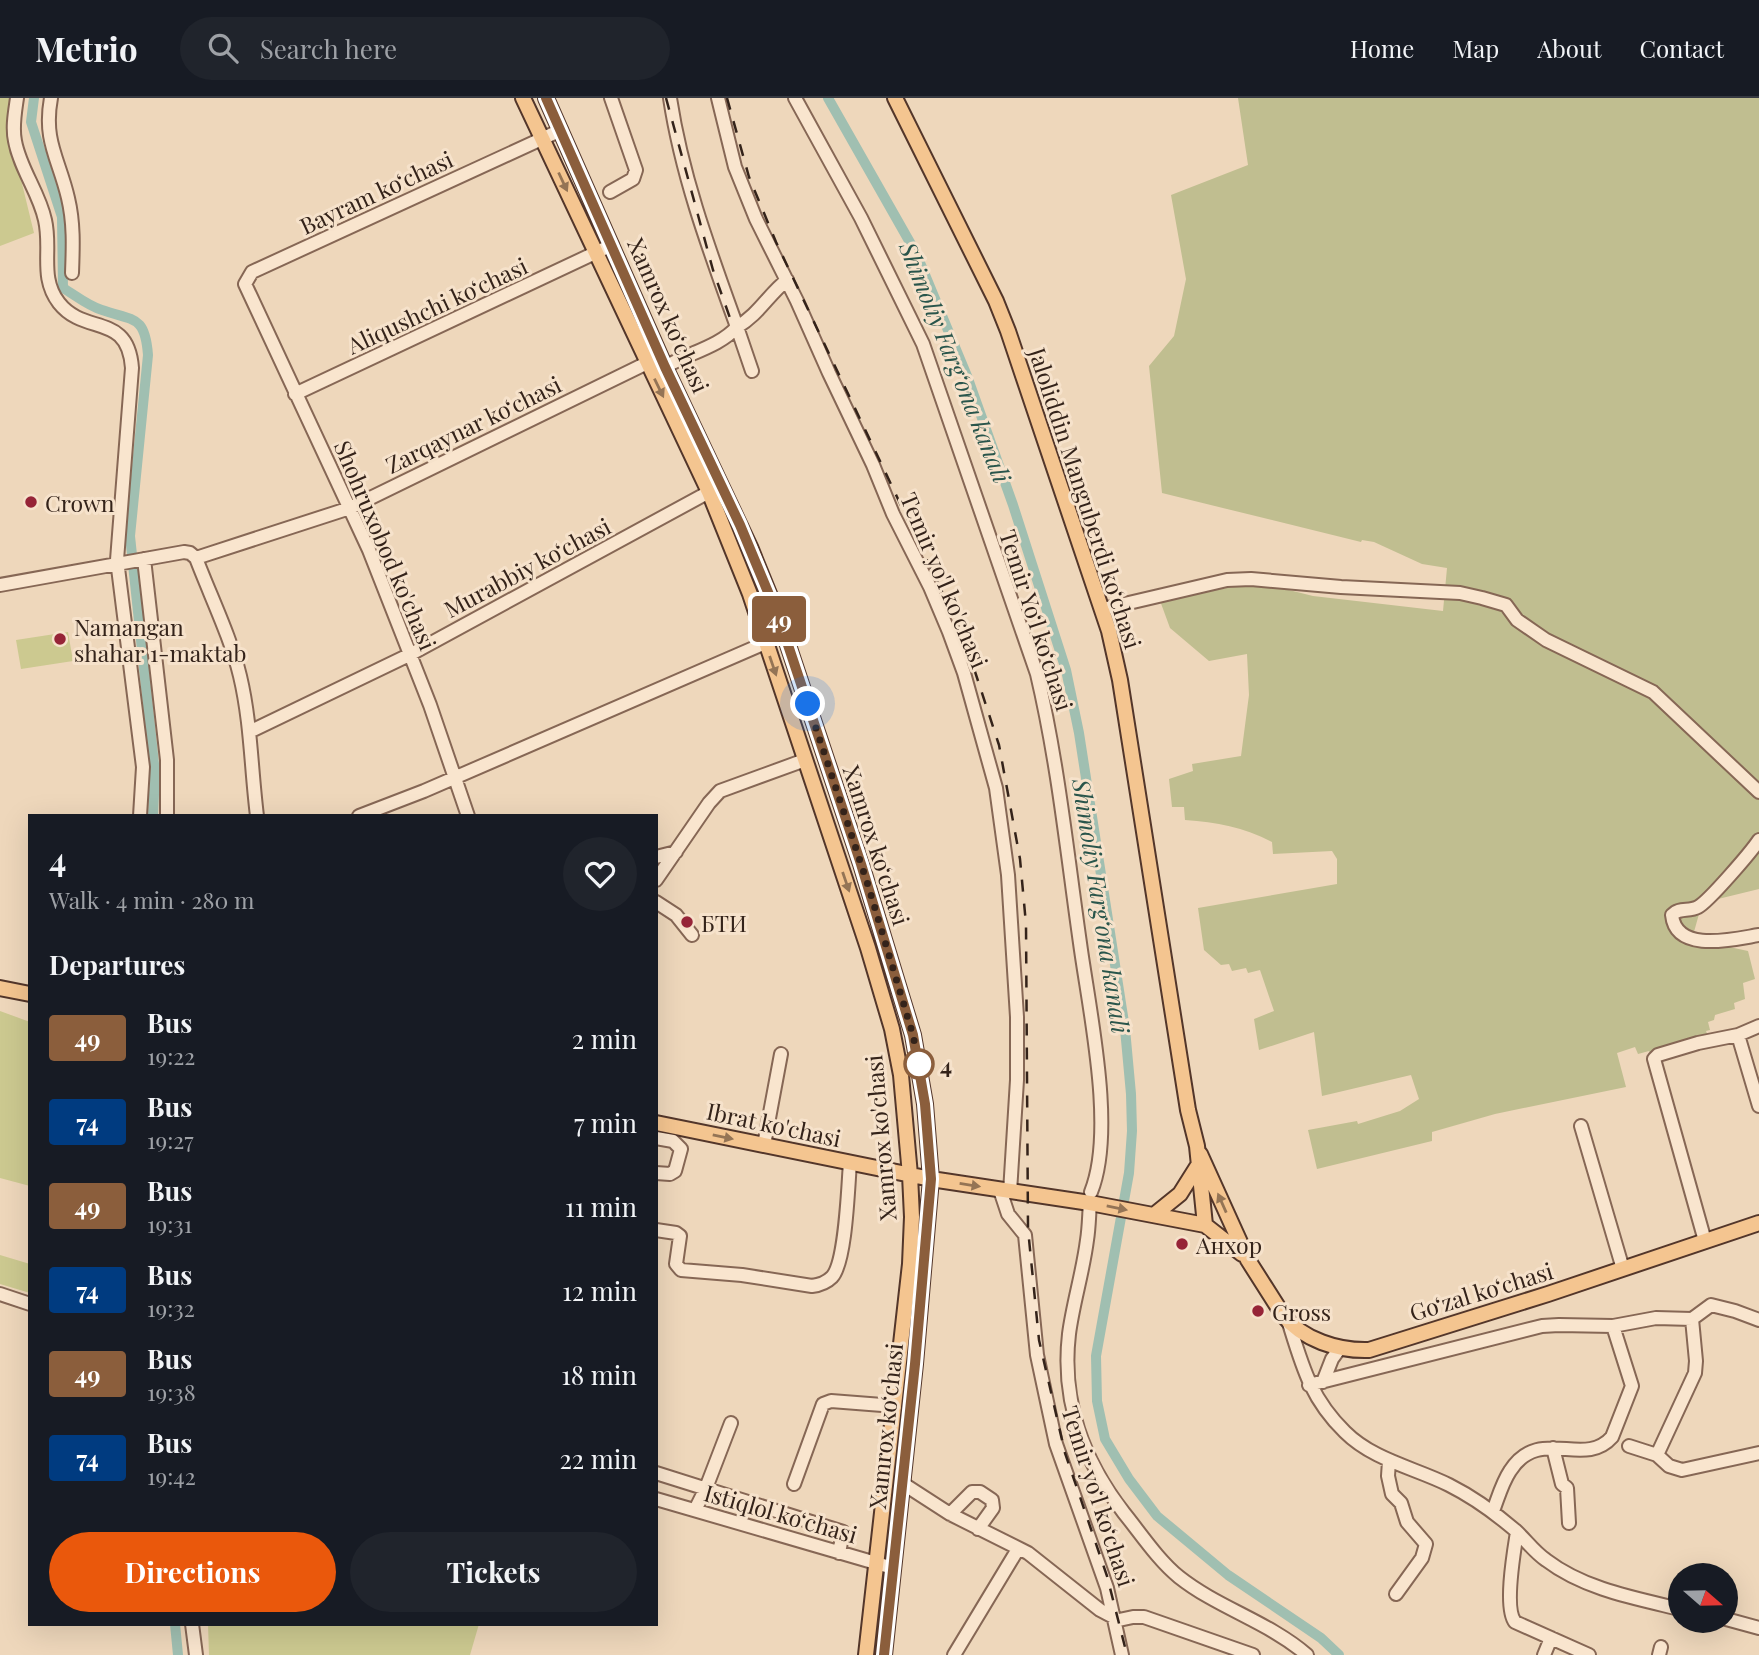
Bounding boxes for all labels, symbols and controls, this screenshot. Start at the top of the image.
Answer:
search box [180,17,670,80]
text: Metrio [35,26,138,70]
icon: search [204,29,242,67]
text: Search here [260,31,397,66]
text: Home [1350,32,1414,64]
text: Map [1452,32,1499,64]
text: About [1537,32,1601,64]
text: Contact [1639,32,1724,64]
street label: Bayram ko‘chasi [294,143,458,241]
one-way arrow [557,172,569,192]
street label: Xamrox koʻchasi [621,233,717,398]
water label: Shimoliy Fargʻona kanali [893,236,1019,488]
street label: Aliqushchi ko‘chasi [341,250,532,361]
street label: Jaloliddin Manguberdi koʻchasi [1022,343,1149,653]
street label: Zarqaynar ko‘chasi [380,368,566,480]
one-way arrow [653,378,665,398]
street label: Shohruxobod ko'chasi [328,435,444,655]
place label: Crown [45,487,115,518]
street label: Temir yo'l ko'chasi [894,487,996,673]
marker: Crown [23,494,39,510]
street label: Murabbiy ko‘chasi [438,510,616,624]
street label: Temir Yoʻl koʻchasi [993,526,1081,715]
line badge: 49 [748,596,810,642]
text: 49 [766,603,792,635]
place label: Namangan shahar 1-maktab [74,611,246,668]
marker: Namangan shahar 1-maktab [52,631,68,647]
one-way arrow [768,656,779,677]
your location [790,686,825,721]
street label: Xamrox koʻchasi [836,761,918,929]
water label: Shimoliy Fargʻona kanali [1066,775,1138,1036]
text: 4 [49,836,66,880]
button: heart [563,837,637,911]
one-way arrow [841,871,851,892]
text: Walk · 4 min · 280 m [49,884,255,915]
place label: БТИ [701,907,747,938]
marker: БТИ [679,914,695,930]
text: Departures [49,947,185,982]
text: Bus [147,1005,192,1040]
text: 2 min [572,1021,637,1056]
text: 49 [75,1022,100,1054]
text: 19:22 [147,1040,195,1071]
marker: 4 [904,1049,934,1079]
place label: 4 [940,1049,952,1080]
street label: Xamrox ko'chasi [857,1053,903,1222]
text: Bus [147,1089,192,1124]
street label: Ibrat ko'chasi [704,1095,844,1153]
text: 7 min [574,1105,637,1140]
text: 74 [76,1106,99,1138]
text: 19:27 [147,1124,194,1155]
one-way arrow [712,1131,734,1142]
text: Bus [147,1173,192,1208]
one-way arrow [959,1180,981,1191]
text: 11 min [565,1189,637,1224]
text: 49 [75,1190,100,1222]
one-way arrow [1216,1193,1228,1213]
one-way arrow [1106,1202,1128,1213]
text: 19:31 [147,1208,192,1239]
place label: Анхор [1195,1229,1262,1260]
marker: Анхор [1174,1236,1190,1252]
street label: Goʻzal koʻchasi [1405,1254,1557,1328]
text: Bus [147,1257,192,1292]
text: 12 min [562,1273,637,1308]
text: 74 [76,1274,99,1306]
text: 19:32 [147,1292,195,1323]
place label: Gross [1272,1296,1331,1327]
marker: Gross [1250,1303,1266,1319]
text: Bus [147,1341,192,1376]
street label: Xamrox koʻchasi [861,1341,909,1511]
text: 18 min [561,1357,637,1392]
text: 49 [75,1358,100,1390]
text: 19:38 [147,1376,196,1407]
street label: Temir yoʻl koʻchasi [1055,1402,1143,1590]
text: Bus [147,1425,192,1460]
text: 22 min [559,1441,637,1476]
text: 74 [76,1442,99,1474]
text: 19:42 [147,1460,196,1491]
street label: Istiqlol koʻchasi [701,1476,861,1550]
button: Directions [49,1532,336,1612]
button: Tickets [350,1532,637,1612]
north arrow [1668,1563,1738,1633]
map controls [1668,1563,1738,1633]

